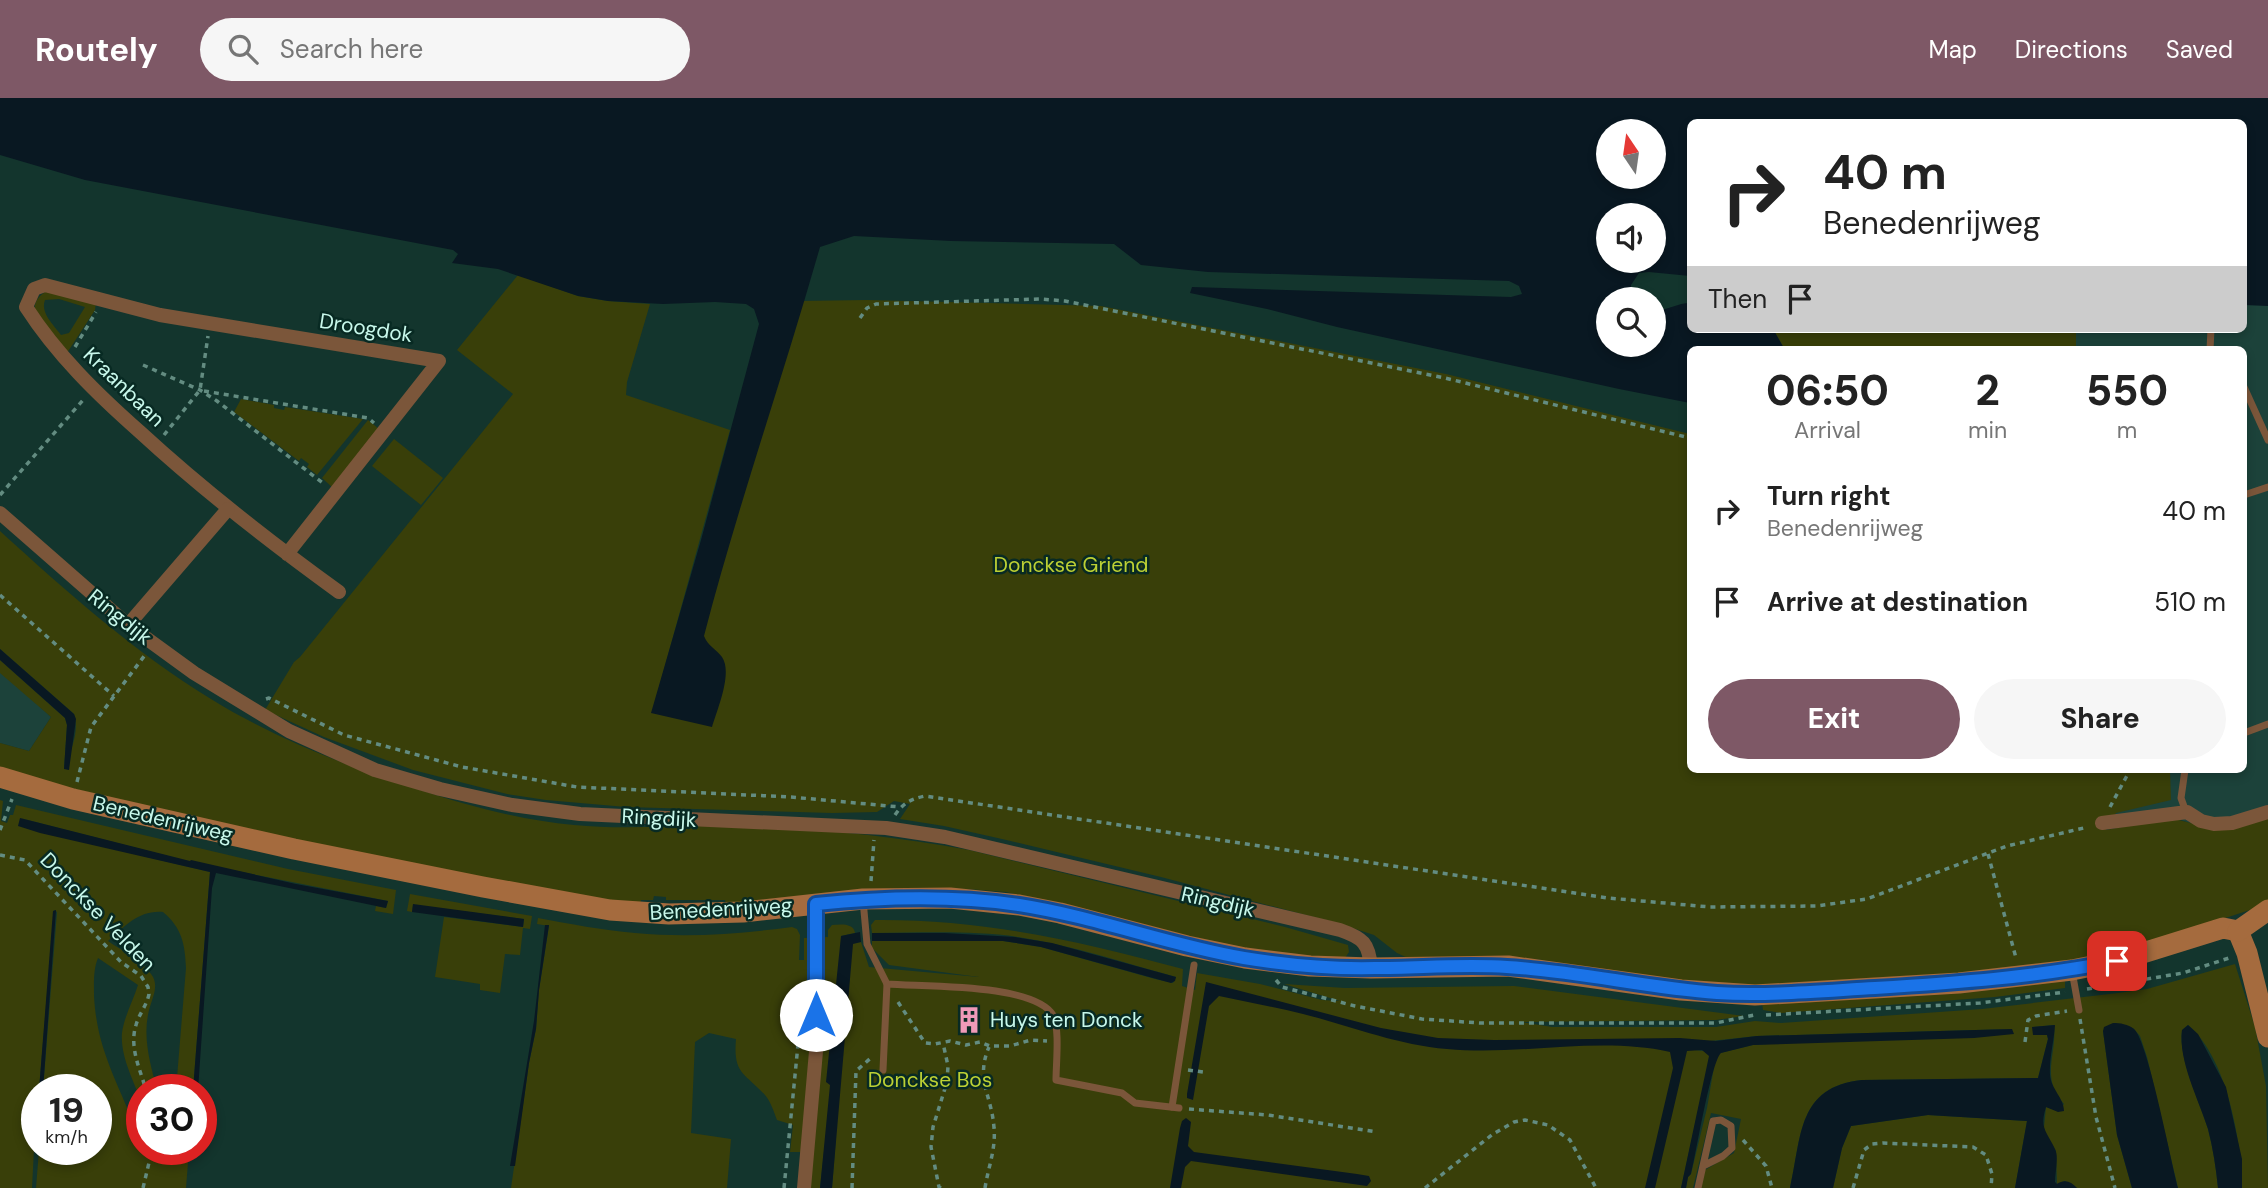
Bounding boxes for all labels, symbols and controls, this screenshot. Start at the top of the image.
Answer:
search box [200,18,690,81]
text: Routely [35,28,158,71]
icon: search [224,30,262,68]
text: Search here [280,32,423,66]
text: Map [1929,34,1977,65]
text: Directions [2015,34,2128,65]
text: Saved [2166,34,2233,65]
north arrow [1596,119,1666,189]
map controls [1596,119,1666,357]
text: 40 m [1823,140,1947,204]
icon: right [1708,147,1799,238]
text: Benedenrijweg [1823,202,2041,244]
button: sound [1596,203,1666,273]
icon: arrive [1781,280,1819,318]
text: Then [1708,282,1767,316]
button: search [1596,287,1666,357]
street label: Droogdok [317,307,415,349]
street label: Kraanbaan [77,341,171,433]
text: 06:50 [1766,363,1889,418]
text: 2 [1975,363,2000,418]
text: 550 [2086,363,2168,418]
text: Arrival [1794,415,1861,445]
text: min [1968,415,2007,445]
text: m [2117,415,2137,445]
text: Turn right [1767,479,1891,513]
icon: right [1708,492,1746,530]
text: 40 m [2162,494,2226,528]
text: Benedenrijweg [1767,513,1923,543]
park label: Donckse Griend [994,551,1148,579]
street label: Ringdijk [82,583,158,652]
icon: arrive [1708,583,1746,621]
text: Arrive at destination [1767,585,2028,619]
text: 510 m [2154,585,2226,619]
button: Exit [1708,679,1960,759]
button: Share [1974,679,2226,759]
street label: Benedenrijweg [90,789,236,849]
street label: Ringdijk [621,802,697,834]
street label: Donckse Velden [34,846,162,978]
street label: Ringdijk [1178,880,1258,924]
street label: Benedenrijweg [649,891,793,927]
pin [2087,931,2147,991]
icon: arrive [2098,942,2136,980]
position arrow [779,978,853,1052]
building icon: Huys ten Donck [954,1005,984,1035]
place label: Huys ten Donck [990,1006,1143,1034]
park label: Donckse Bos [868,1066,992,1094]
speed limit sign: 30 [126,1074,217,1165]
text: 19 [49,1087,84,1133]
text: km/h [45,1125,88,1149]

